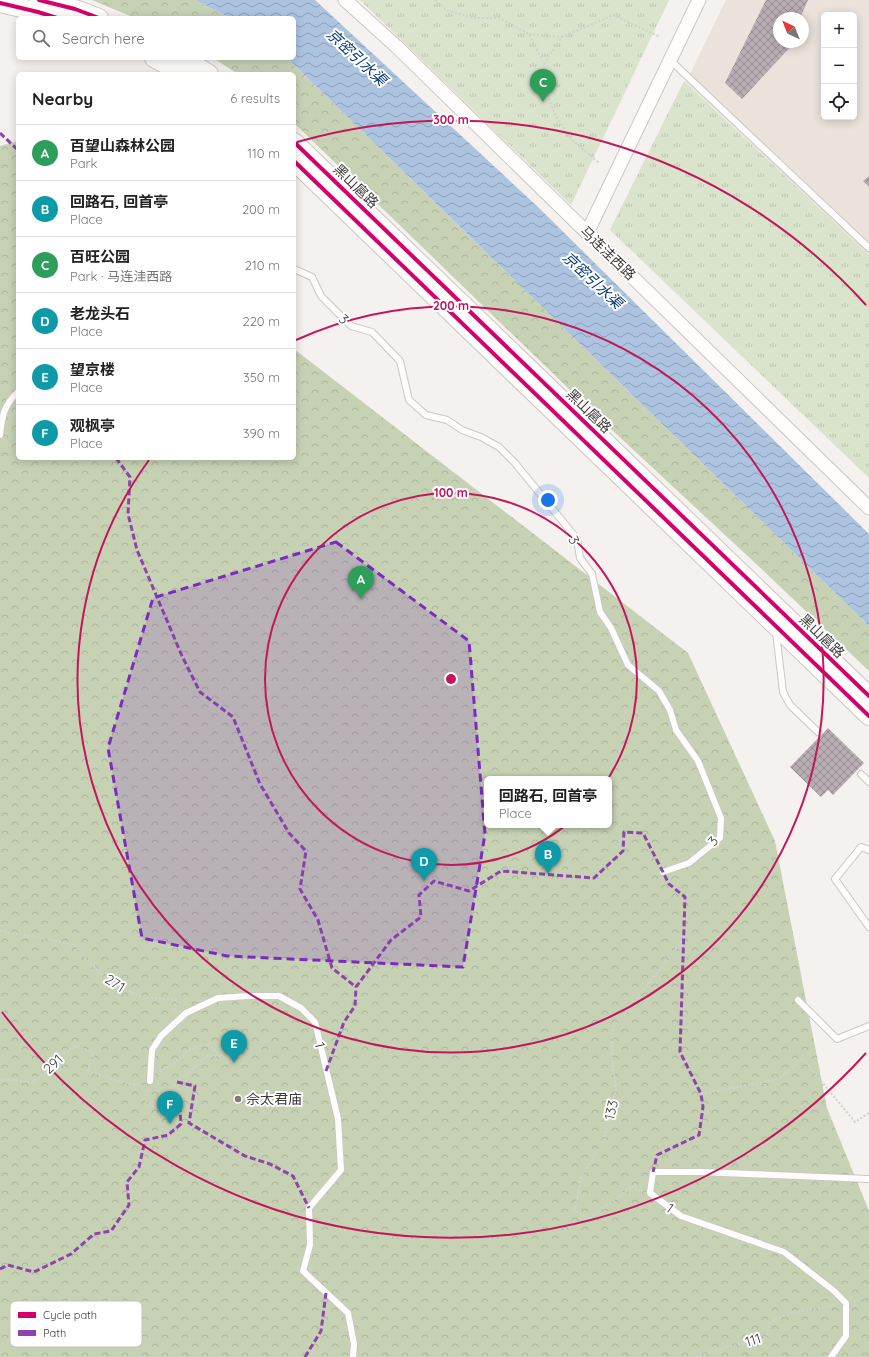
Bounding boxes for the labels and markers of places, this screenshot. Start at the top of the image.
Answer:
pin: C [530,69,556,102]
pin: A [348,566,374,599]
centre of rings [444,672,458,686]
pin: B [535,841,561,874]
pin: D [411,848,437,881]
pin: E [221,1030,247,1063]
place label: 佘太君庙 [246,1090,302,1108]
pin: F [157,1091,183,1124]
marker: 佘太君庙 [233,1094,243,1104]

